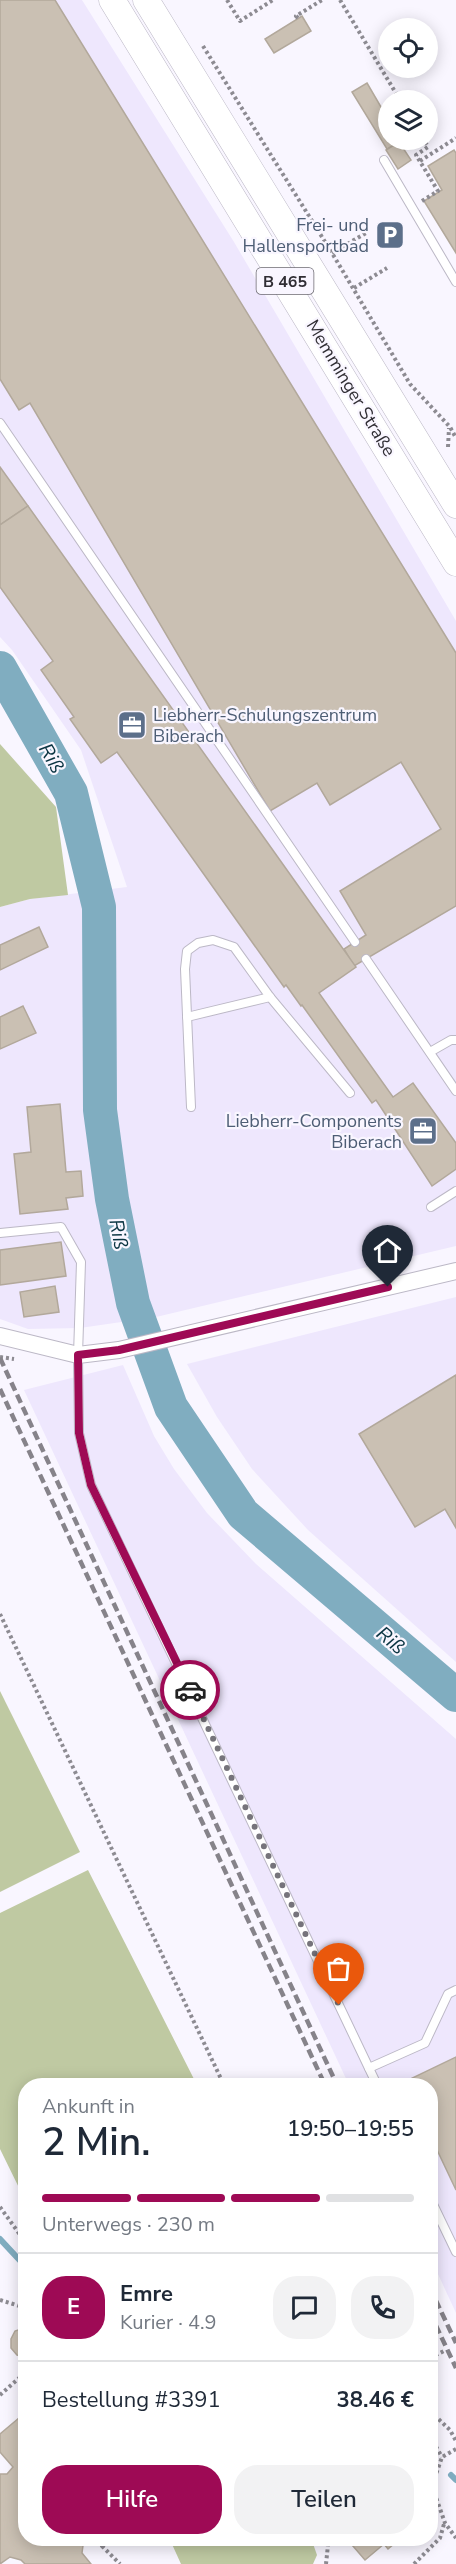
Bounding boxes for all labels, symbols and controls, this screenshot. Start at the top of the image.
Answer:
map controls [378,18,438,150]
button: locate [378,18,438,78]
button: layers [378,90,438,150]
place label: Frei- und Hallensportbad [242,213,369,258]
parking icon: Frei- und Hallensportbad [374,219,406,251]
road number: B 465 [256,268,314,294]
street label: Memminger Straße [301,315,401,461]
place label: Liebherr-Schulungszentrum Biberach [153,703,377,748]
office icon: Liebherr-Schulungszentrum Biberach [116,709,148,741]
water label: Riß [32,738,71,778]
place label: Liebherr-Components Biberach [226,1109,402,1154]
office icon: Liebherr-Components Biberach [407,1115,439,1147]
water label: Riß [102,1217,135,1252]
pin [362,1225,413,1287]
icon: home [371,1234,404,1267]
water label: Riß [370,1620,411,1660]
courier [160,1660,220,1720]
icon: car [174,1674,207,1707]
pin [313,1943,364,2005]
icon: bag [322,1952,355,1985]
text: Ankunft in [42,2093,135,2120]
text: 19:50–19:55 [287,2114,414,2144]
text: 2 Min. [42,2116,150,2169]
text: Unterwegs · 230 m [42,2211,215,2238]
button: chat [273,2276,336,2339]
button: phone [351,2276,414,2339]
text: Emre [120,2279,173,2309]
text: E [67,2292,80,2322]
text: Kurier · 4.9 [120,2309,217,2336]
text: Bestellung #3391 [42,2385,221,2415]
text: 38.46 € [337,2385,414,2415]
button: Hilfe [42,2465,222,2534]
button: Teilen [234,2465,414,2534]

